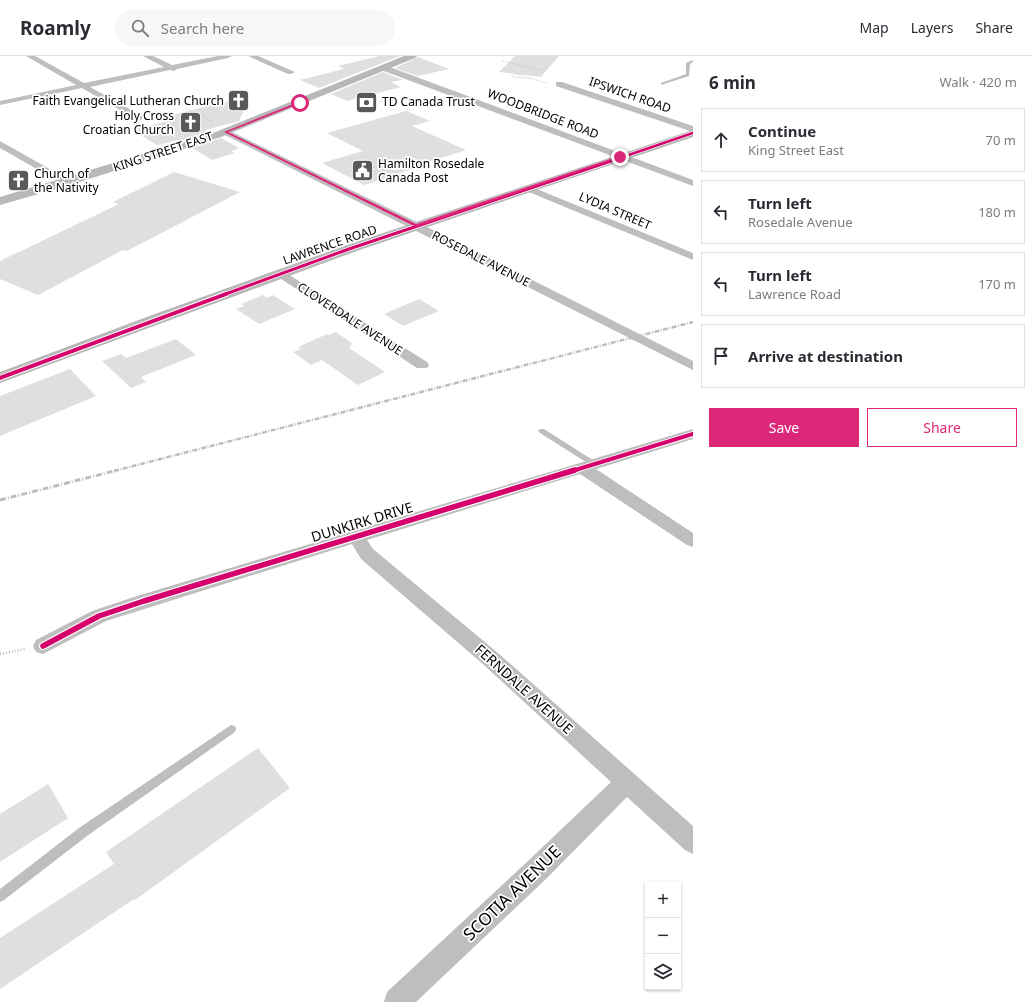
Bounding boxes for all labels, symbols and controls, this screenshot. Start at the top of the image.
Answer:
search box [115,10,395,46]
text: Roamly [20,15,91,41]
icon: search [129,17,151,39]
text: Search here [161,18,244,38]
text: Map [860,18,889,37]
text: Layers [911,18,953,37]
text: Share [975,18,1013,37]
text: 6 min [709,71,756,94]
street label: IPSWICH ROAD [587,73,674,117]
text: Walk · 420 m [939,73,1017,91]
street label: WOODBRIDGE ROAD [485,84,602,143]
church icon: Faith Evangelical Lutheran Church [226,88,252,114]
bank icon: TD Canada Trust [354,89,380,115]
place label: Faith Evangelical Lutheran Church [33,92,224,109]
place label: TD Canada Trust [382,93,475,110]
route start [291,94,309,112]
place label: Holy Cross Croatian Church [83,107,174,138]
church icon: Holy Cross Croatian Church [177,110,203,136]
text: Continue [748,121,816,141]
street label: KING STREET EAST [111,127,215,176]
icon: ahead [710,129,732,151]
text: 70 m [986,131,1016,149]
text: King Street East [748,141,844,159]
route end [611,148,629,166]
place label: Hamilton Rosedale Canada Post [378,155,485,186]
public building icon: Hamilton Rosedale Canada Post [349,158,375,184]
place label: Church of the Nativity [34,165,99,196]
church icon: Church of the Nativity [6,168,32,194]
street label: LYDIA STREET [576,188,654,234]
text: Turn left [748,193,812,213]
icon: left [710,201,732,223]
text: 180 m [978,203,1016,221]
text: Rosedale Avenue [748,213,853,231]
street label: LAWRENCE ROAD [281,220,379,269]
street label: ROSEDALE AVENUE [429,226,533,291]
text: Turn left [748,265,812,285]
icon: left [710,273,732,295]
text: 170 m [978,275,1016,293]
street label: CLOVERDALE AVENUE [294,278,406,359]
text: Lawrence Road [748,285,841,303]
icon: arrive [710,345,732,367]
text: Arrive at destination [748,346,903,366]
button: Save [709,408,859,447]
button: Share [867,408,1017,447]
street label: DUNKIRK DRIVE [309,497,415,546]
street label: FERNDALE AVENUE [471,640,577,738]
street label: SCOTIA AVENUE [458,840,566,945]
map controls [645,882,681,990]
button: + [645,882,681,918]
button: − [645,918,681,954]
button: layers [645,954,681,990]

